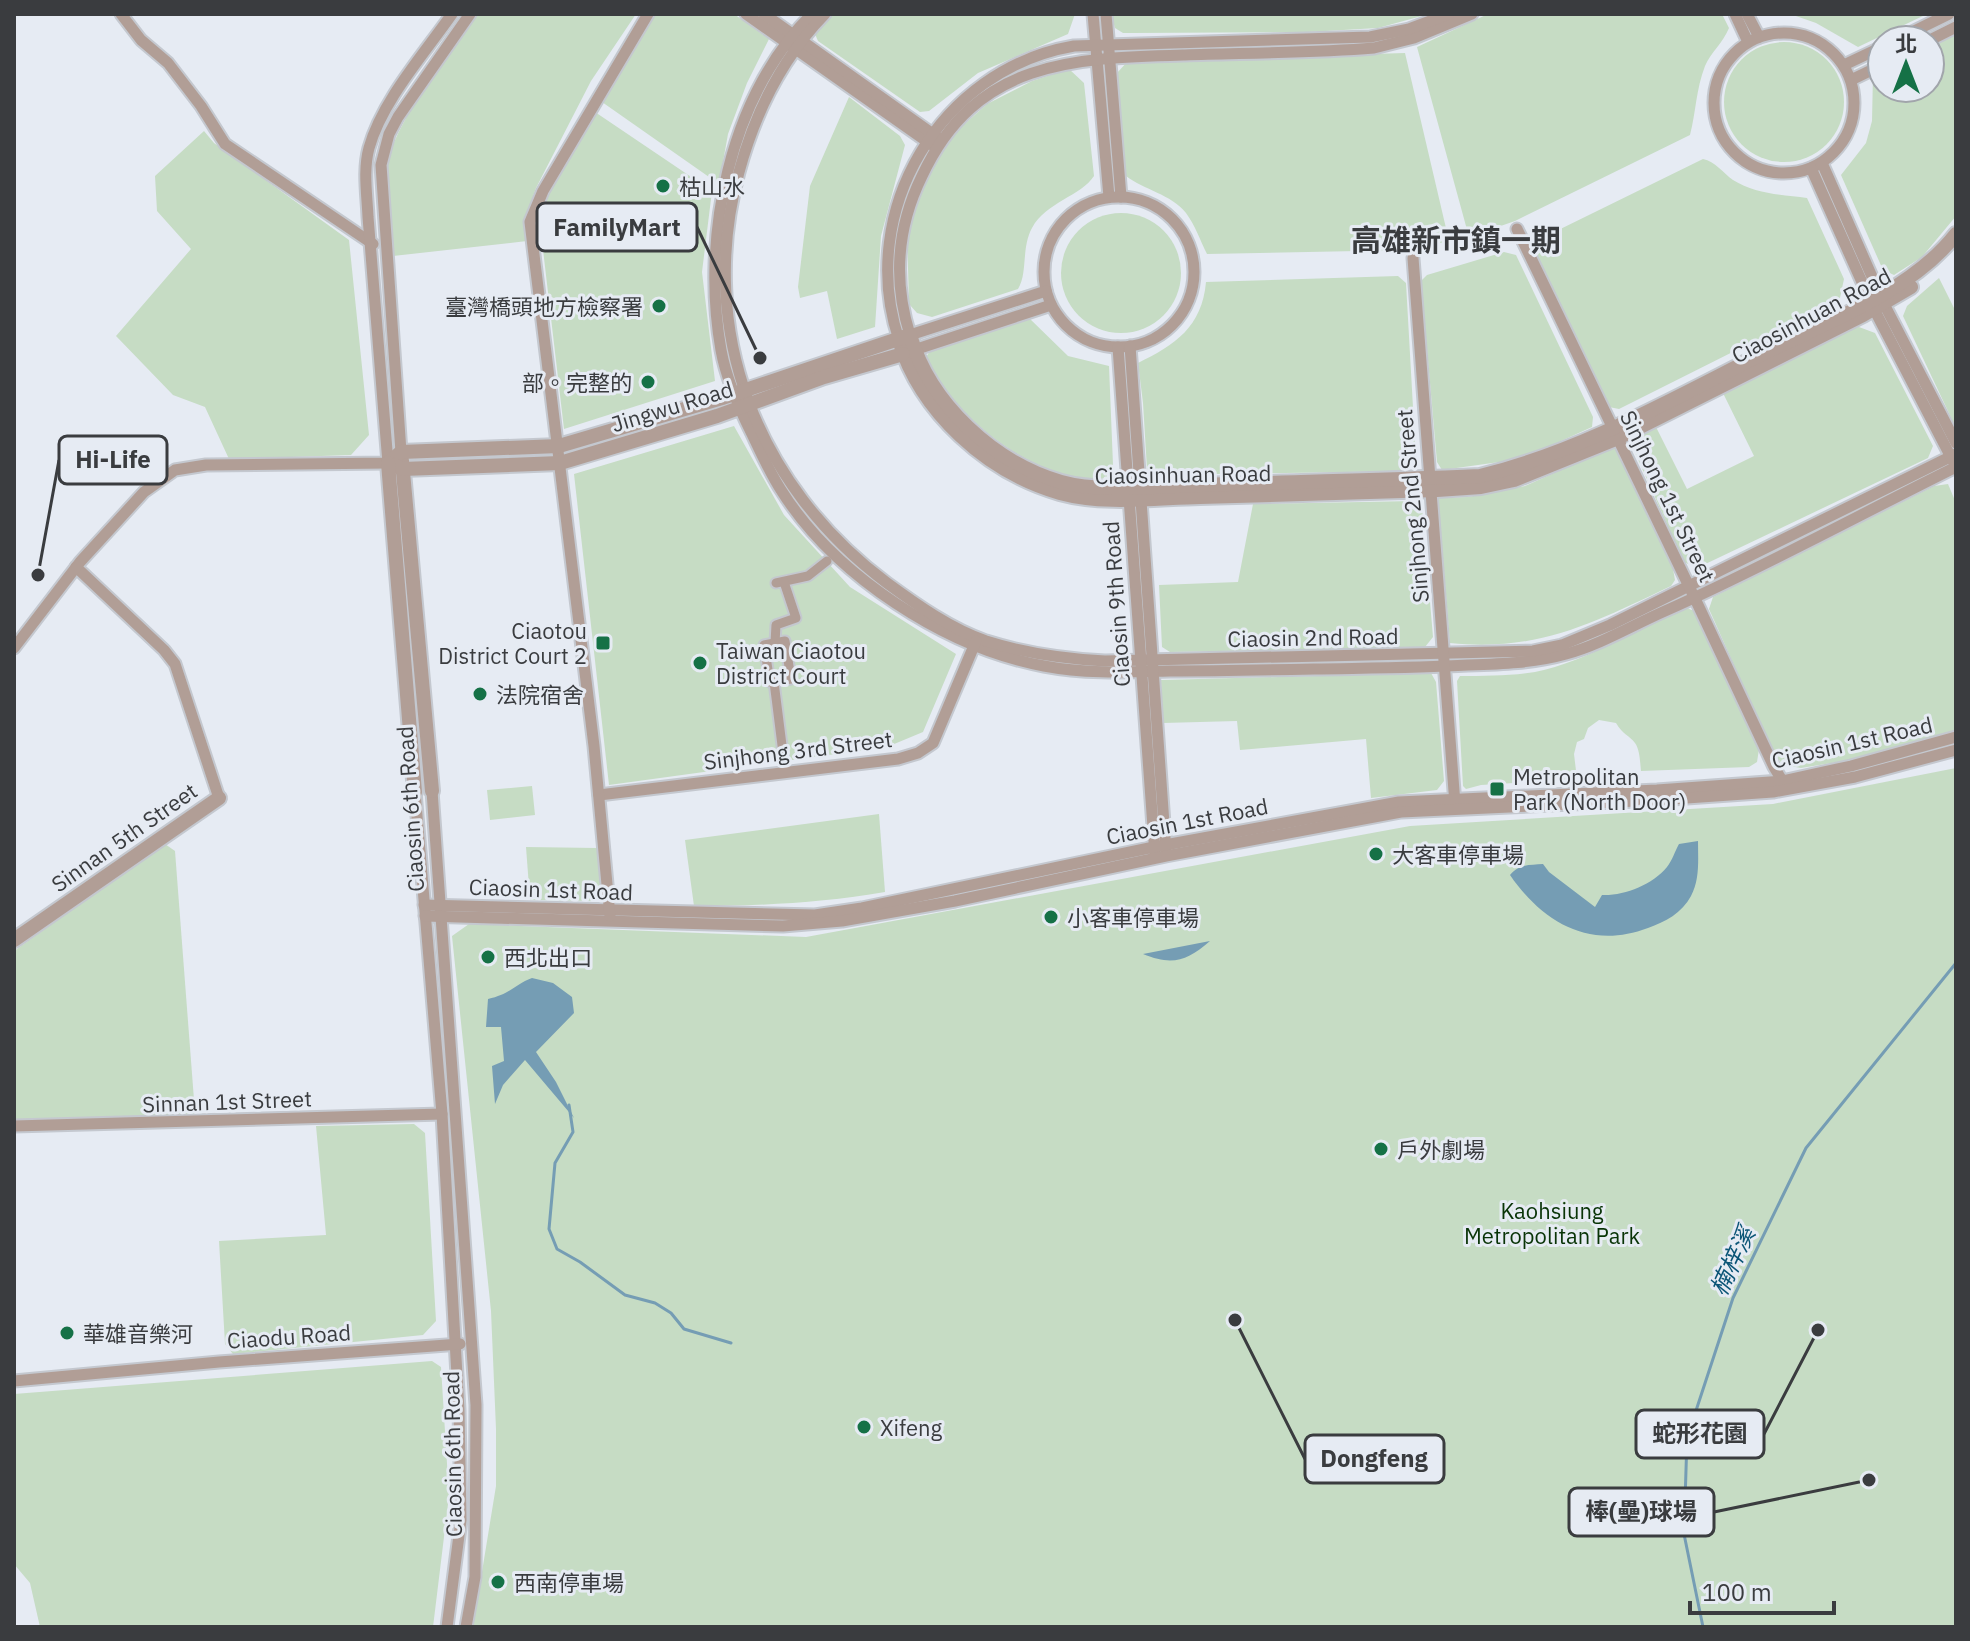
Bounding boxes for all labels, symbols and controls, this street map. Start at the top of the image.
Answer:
north arrow [1866,24,1946,104]
text: 北 [1895,29,1917,58]
place label: 枯山水 [679,172,745,201]
marker: 枯山水 [654,177,672,195]
callout: FamilyMart [537,203,697,251]
text: FamilyMart [553,211,681,243]
district label: 高雄新市鎮一期 [1351,220,1561,259]
street label: Ciaosinhuan Road [1726,261,1896,369]
place label: 臺灣橋頭地方檢察署 [445,292,643,321]
marker: 臺灣橋頭地方檢察署 [650,297,668,315]
place label: 部。完整的 [522,368,632,397]
marker: 部。完整的 [639,373,657,391]
street label: Jingwu Road [607,374,737,438]
street label: Sinjhong 1st Street [1614,405,1722,587]
street label: Sinjhong 2nd Street [1389,408,1435,604]
callout: Hi-Life [59,436,167,484]
text: Hi-Life [75,443,151,475]
street label: Ciaosinhuan Road [1094,458,1272,490]
street label: Ciaosin 9th Road [1096,520,1136,688]
place label: Ciaotou District Court 2 [438,616,587,670]
street label: Ciaosin 2nd Road [1227,621,1399,653]
marker: Ciaotou District Court 2 [594,634,612,652]
place label: Taiwan Ciaotou District Court [716,636,866,690]
marker: Taiwan Ciaotou District Court [691,654,709,672]
place label: 法院宿舍 [496,680,584,709]
marker: 法院宿舍 [471,685,489,703]
street label: Ciaosin 1st Road [1769,709,1935,775]
street label: Sinjhong 3rd Street [702,724,894,776]
street label: Ciaosin 6th Road [390,725,430,893]
place label: Metropolitan Park (North Door) [1513,762,1686,816]
street label: Sinnan 5th Street [45,776,203,898]
marker: Metropolitan Park (North Door) [1488,780,1506,798]
street label: Ciaosin 1st Road [1104,791,1270,851]
place label: 大客車停車場 [1392,840,1524,869]
marker: 大客車停車場 [1367,845,1385,863]
street label: Ciaosin 1st Road [468,872,634,906]
place label: 小客車停車場 [1067,903,1199,932]
marker: 小客車停車場 [1042,908,1060,926]
place label: 西北出口 [504,943,592,972]
marker: 西北出口 [479,948,497,966]
street label: Sinnan 1st Street [142,1084,312,1118]
place label: 戶外劇場 [1397,1135,1485,1164]
marker: 戶外劇場 [1372,1140,1390,1158]
park label: Kaohsiung Metropolitan Park [1464,1196,1641,1250]
water label: 楠梓溪 [1702,1219,1763,1300]
street label: Ciaodu Road [226,1317,352,1355]
place label: 華雄音樂河 [83,1319,193,1348]
marker: 華雄音樂河 [58,1324,76,1342]
street label: Ciaosin 6th Road [436,1371,468,1537]
callout: 蛇形花園 [1636,1410,1764,1458]
place label: Xifeng [880,1413,943,1442]
text: 蛇形花園 [1652,1417,1748,1449]
marker: Xifeng [855,1418,873,1436]
callout: Dongfeng [1305,1435,1444,1483]
text: Dongfeng [1320,1442,1428,1474]
callout: 棒(壘)球場 [1569,1488,1714,1536]
text: 棒(壘)球場 [1585,1495,1697,1527]
scale bar [1690,1565,1834,1615]
place label: 西南停車場 [514,1568,624,1597]
marker: 西南停車場 [489,1573,507,1591]
text: 100 m [1702,1576,1772,1608]

